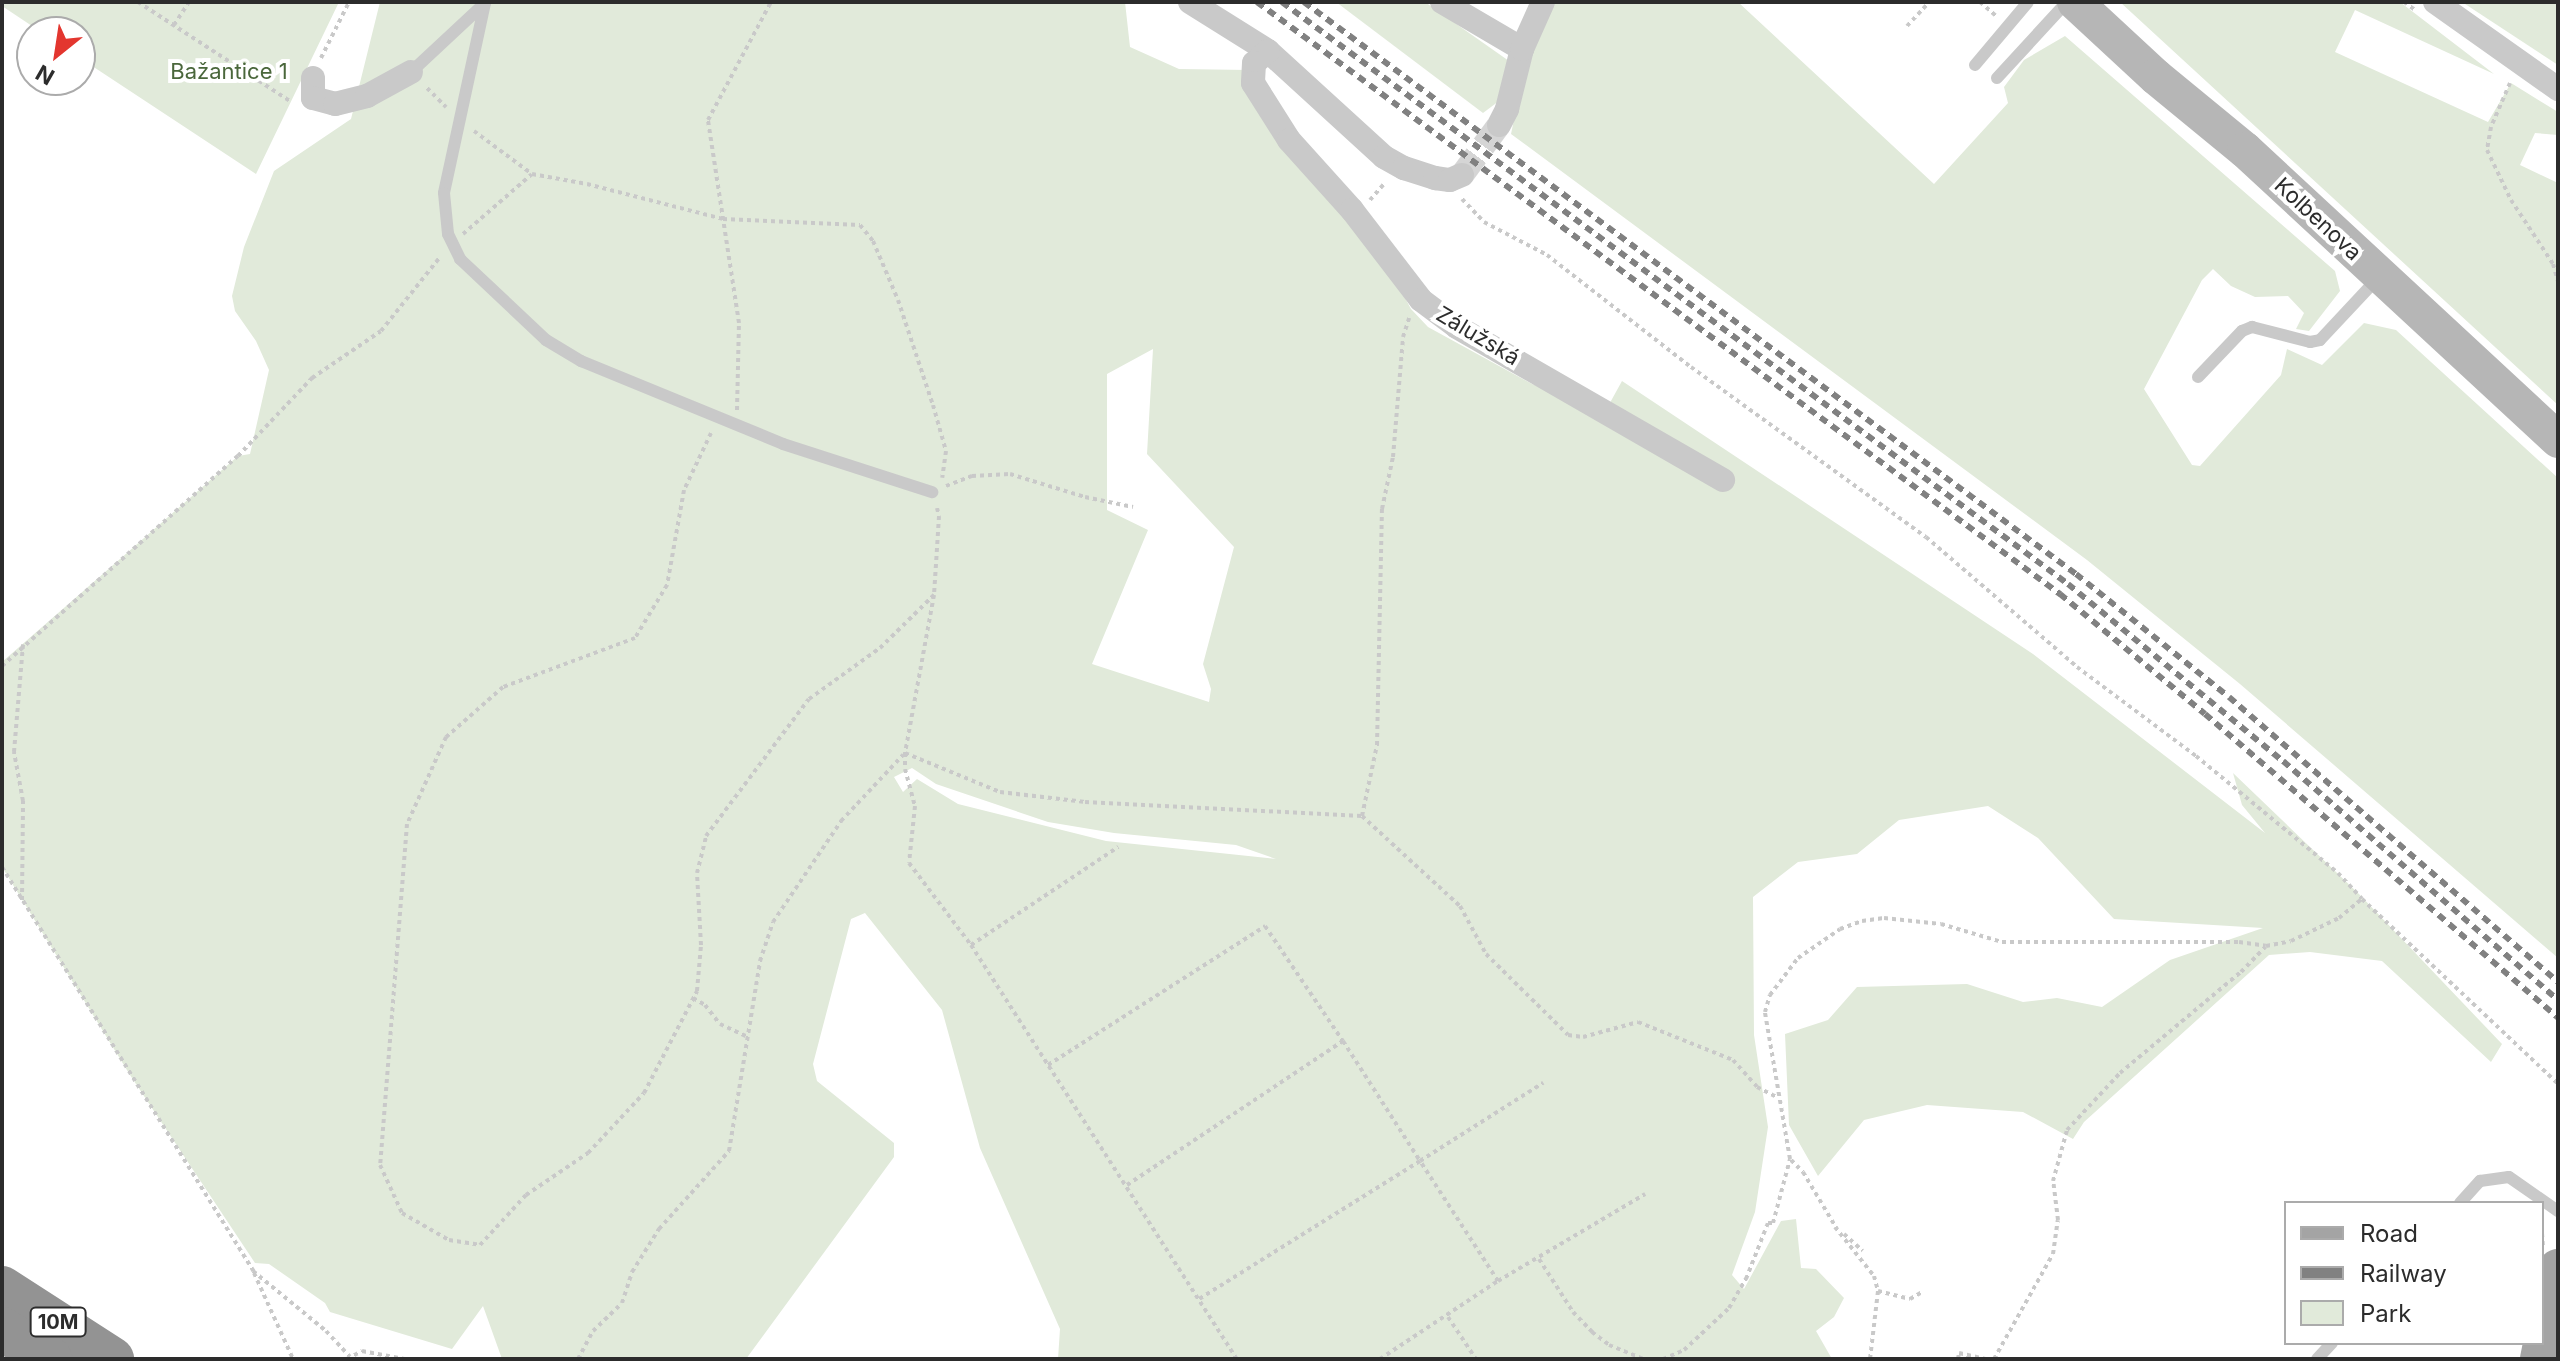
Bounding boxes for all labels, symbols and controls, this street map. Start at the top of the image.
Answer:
north arrow [16,16,96,96]
park label: Bažantice 1 [170,59,288,85]
text: N [31,60,59,91]
street label: Kolbenova [2269,172,2367,266]
street label: Zálužská [1431,301,1525,371]
legend [2284,1201,2544,1345]
text: Road [2360,1219,2418,1248]
text: Railway [2360,1259,2447,1288]
text: Park [2360,1299,2411,1328]
road number: 10M [28,1306,88,1338]

